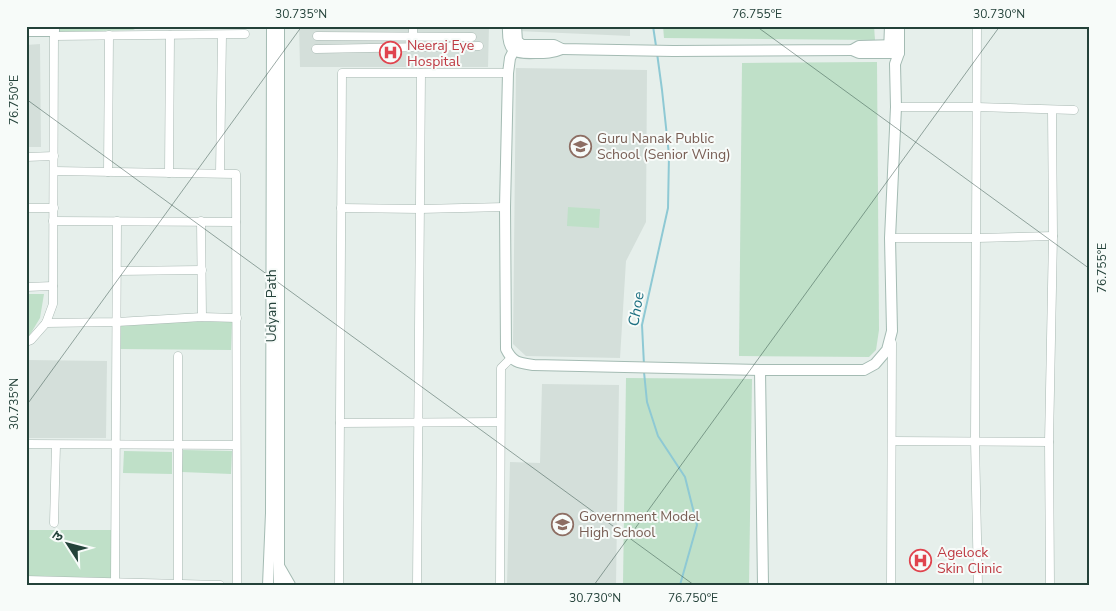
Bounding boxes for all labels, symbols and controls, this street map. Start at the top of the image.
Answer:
text: 30.735°N [275,6,327,22]
text: 76.755°E [732,6,782,22]
text: 30.730°N [973,6,1025,22]
place label: Neeraj Eye Hospital [407,36,474,71]
hospital icon: Neeraj Eye Hospital [379,41,403,65]
text: 76.750°E [6,75,22,125]
place label: Guru Nanak Public School (Senior Wing) [597,129,731,164]
school or university icon: Guru Nanak Public School (Senior Wing) [569,134,593,158]
text: 76.755°E [1094,243,1110,293]
street label: Udyan Path [262,269,281,343]
water label: Choe [623,290,649,328]
text: 30.735°N [6,378,22,430]
place label: Government Model High School [579,507,701,542]
school or university icon: Government Model High School [551,512,575,536]
north arrow [42,518,92,568]
text: उ [48,527,68,546]
place label: Agelock Skin Clinic [937,543,1002,578]
hospital icon: Agelock Skin Clinic [909,548,933,572]
text: 30.730°N [569,590,621,606]
text: 76.750°E [668,590,718,606]

